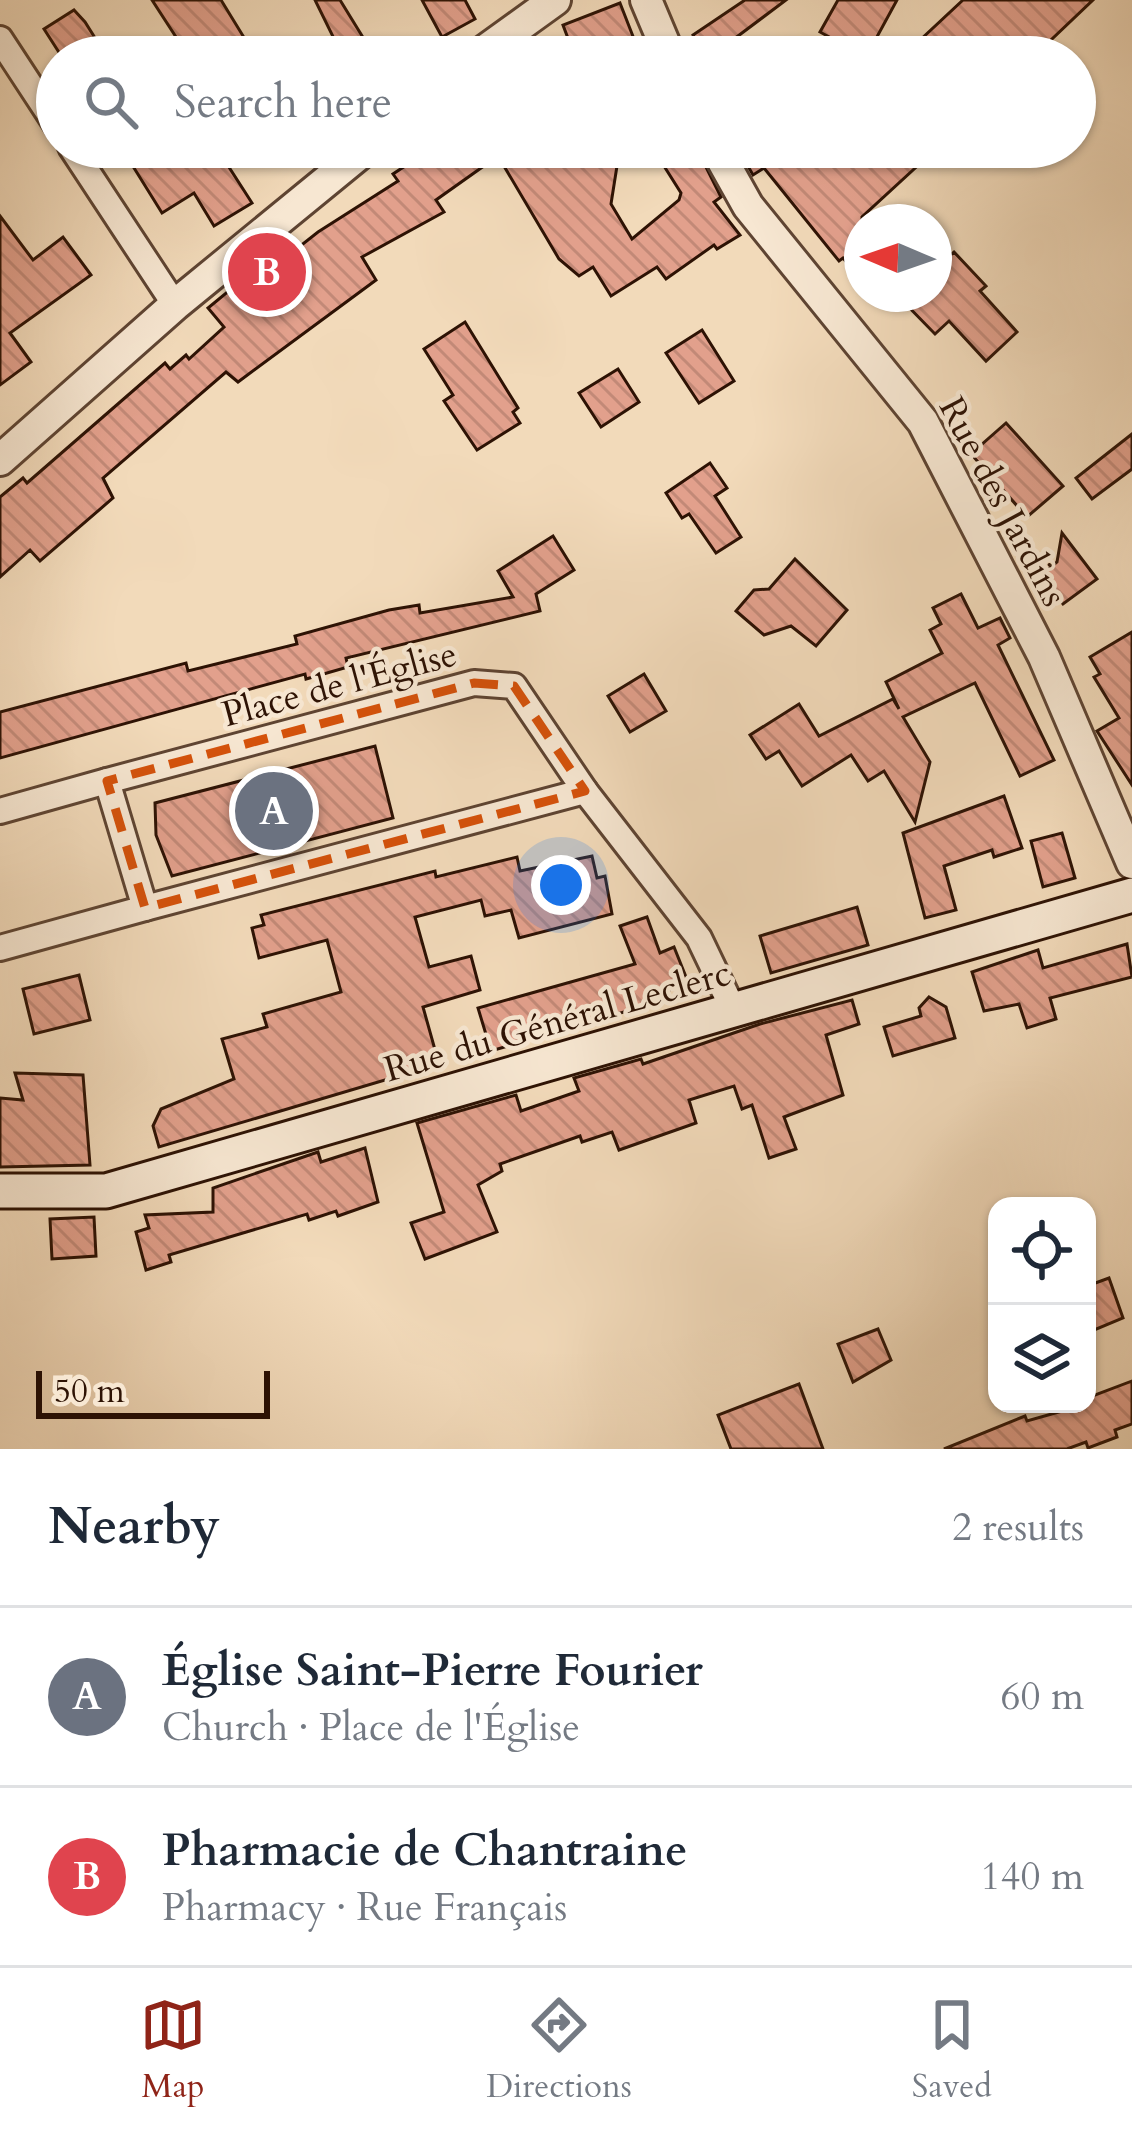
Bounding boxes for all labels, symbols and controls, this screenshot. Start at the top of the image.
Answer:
search box [36,36,1096,168]
icon: search [78,69,144,135]
text: Search here [174,72,392,133]
north arrow [844,204,952,312]
pin: B [228,227,306,317]
street label: Rue des Jardins [927,388,1078,615]
street label: Place de l'Église [217,630,462,739]
pin: A [235,766,313,856]
your location [531,855,591,915]
street label: Rue du Général Leclerc [379,949,736,1094]
map controls [988,1197,1096,1413]
button: locate [988,1197,1096,1305]
button: layers [988,1305,1096,1413]
scale bar [36,1365,270,1418]
text: 50 m [54,1369,125,1414]
text: Nearby [48,1492,220,1562]
text: 2 results [952,1501,1084,1554]
text: Église Saint-Pierre Fourier [162,1640,703,1701]
text: A [72,1670,102,1723]
text: 60 m [1001,1670,1084,1723]
text: Church · Place de l'Église [162,1701,580,1754]
text: Pharmacie de Chantraine [162,1820,688,1881]
text: B [73,1850,101,1903]
text: 140 m [981,1850,1084,1903]
text: Pharmacy · Rue Français [162,1881,567,1934]
tab: Map [140,1992,206,2109]
tab: Directions [486,1992,632,2109]
tab: Saved [912,1992,992,2109]

